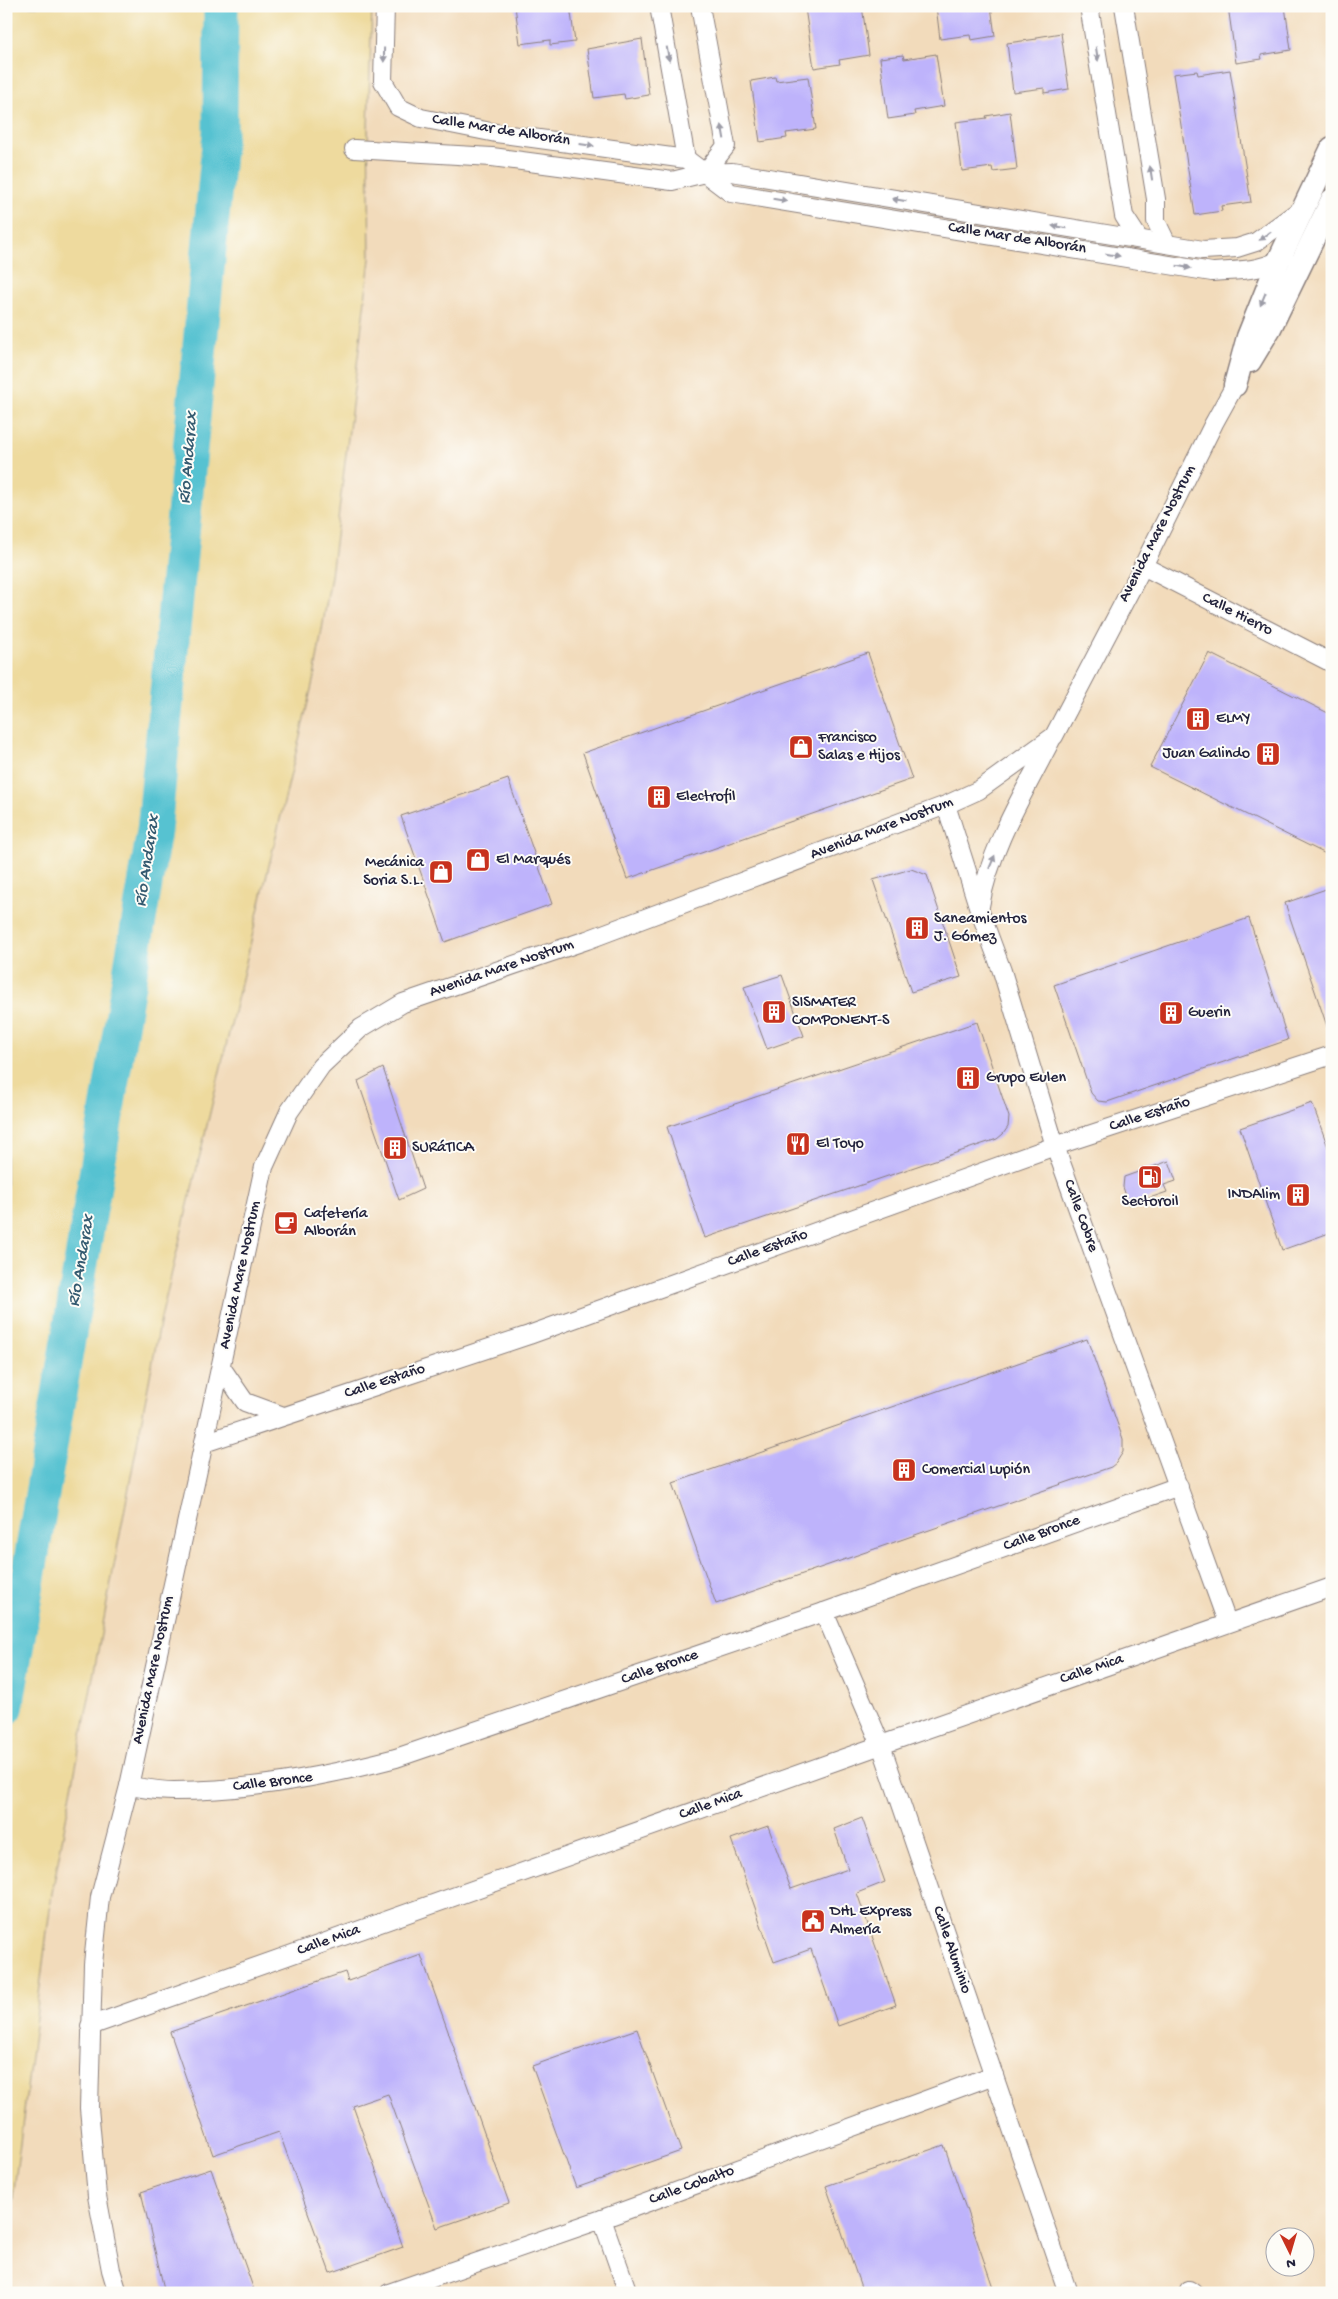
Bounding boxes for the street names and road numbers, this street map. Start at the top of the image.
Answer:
street label: Calle Mar de Alborán [431,111,572,151]
street label: Calle Mar de Alborán [947,219,1088,259]
street label: Avenida Mare Nostrum [1115,462,1201,606]
street label: Calle Hierro [1198,589,1276,641]
street label: Avenida Mare Nostrum [808,793,957,865]
street label: Avenida Mare Nostrum [427,935,577,1003]
street label: Calle Estaño [1107,1093,1193,1137]
street label: Calle Cobre [1058,1177,1102,1256]
street label: Avenida Mare Nostrum [216,1198,266,1351]
street label: Calle Estaño [725,1226,811,1272]
street label: Calle Estaño [342,1360,428,1404]
street label: Calle Bronce [1001,1511,1084,1557]
street label: Avenida Mare Nostrum [129,1593,179,1746]
street label: Calle Bronce [619,1646,702,1690]
street label: Calle Mica [1058,1650,1127,1690]
street label: Calle Bronce [232,1769,315,1797]
street label: Calle Mica [677,1784,746,1825]
street label: Calle Aluminio [927,1904,975,1996]
street label: Calle Mica [295,1920,364,1961]
street label: Calle Cobalto [647,2162,737,2210]

